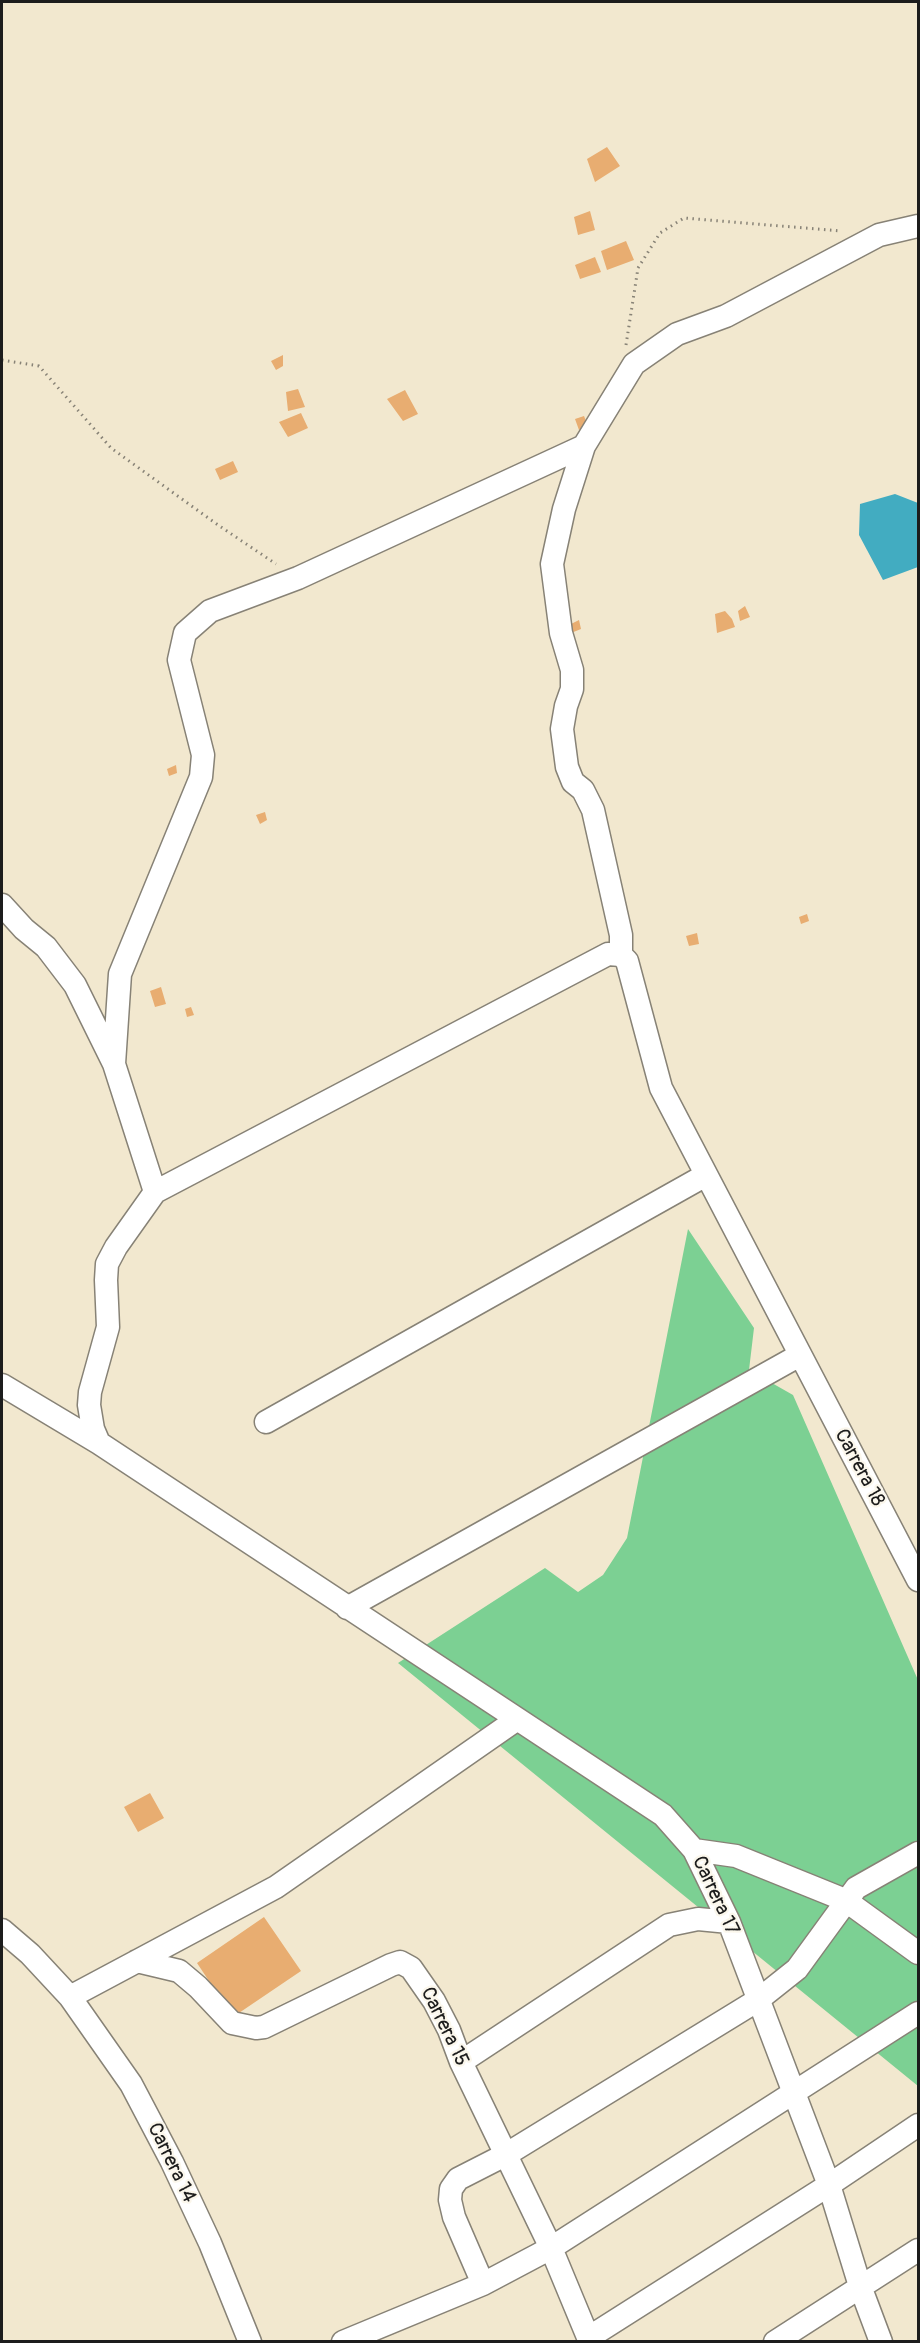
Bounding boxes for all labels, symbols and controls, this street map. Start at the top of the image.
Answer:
street label: Carrera 18 [829,1425,889,1511]
street label: Carrera 17 [686,1853,744,1939]
street label: Carrera 15 [415,1984,473,2070]
street label: Carrera 14 [141,2119,201,2207]

